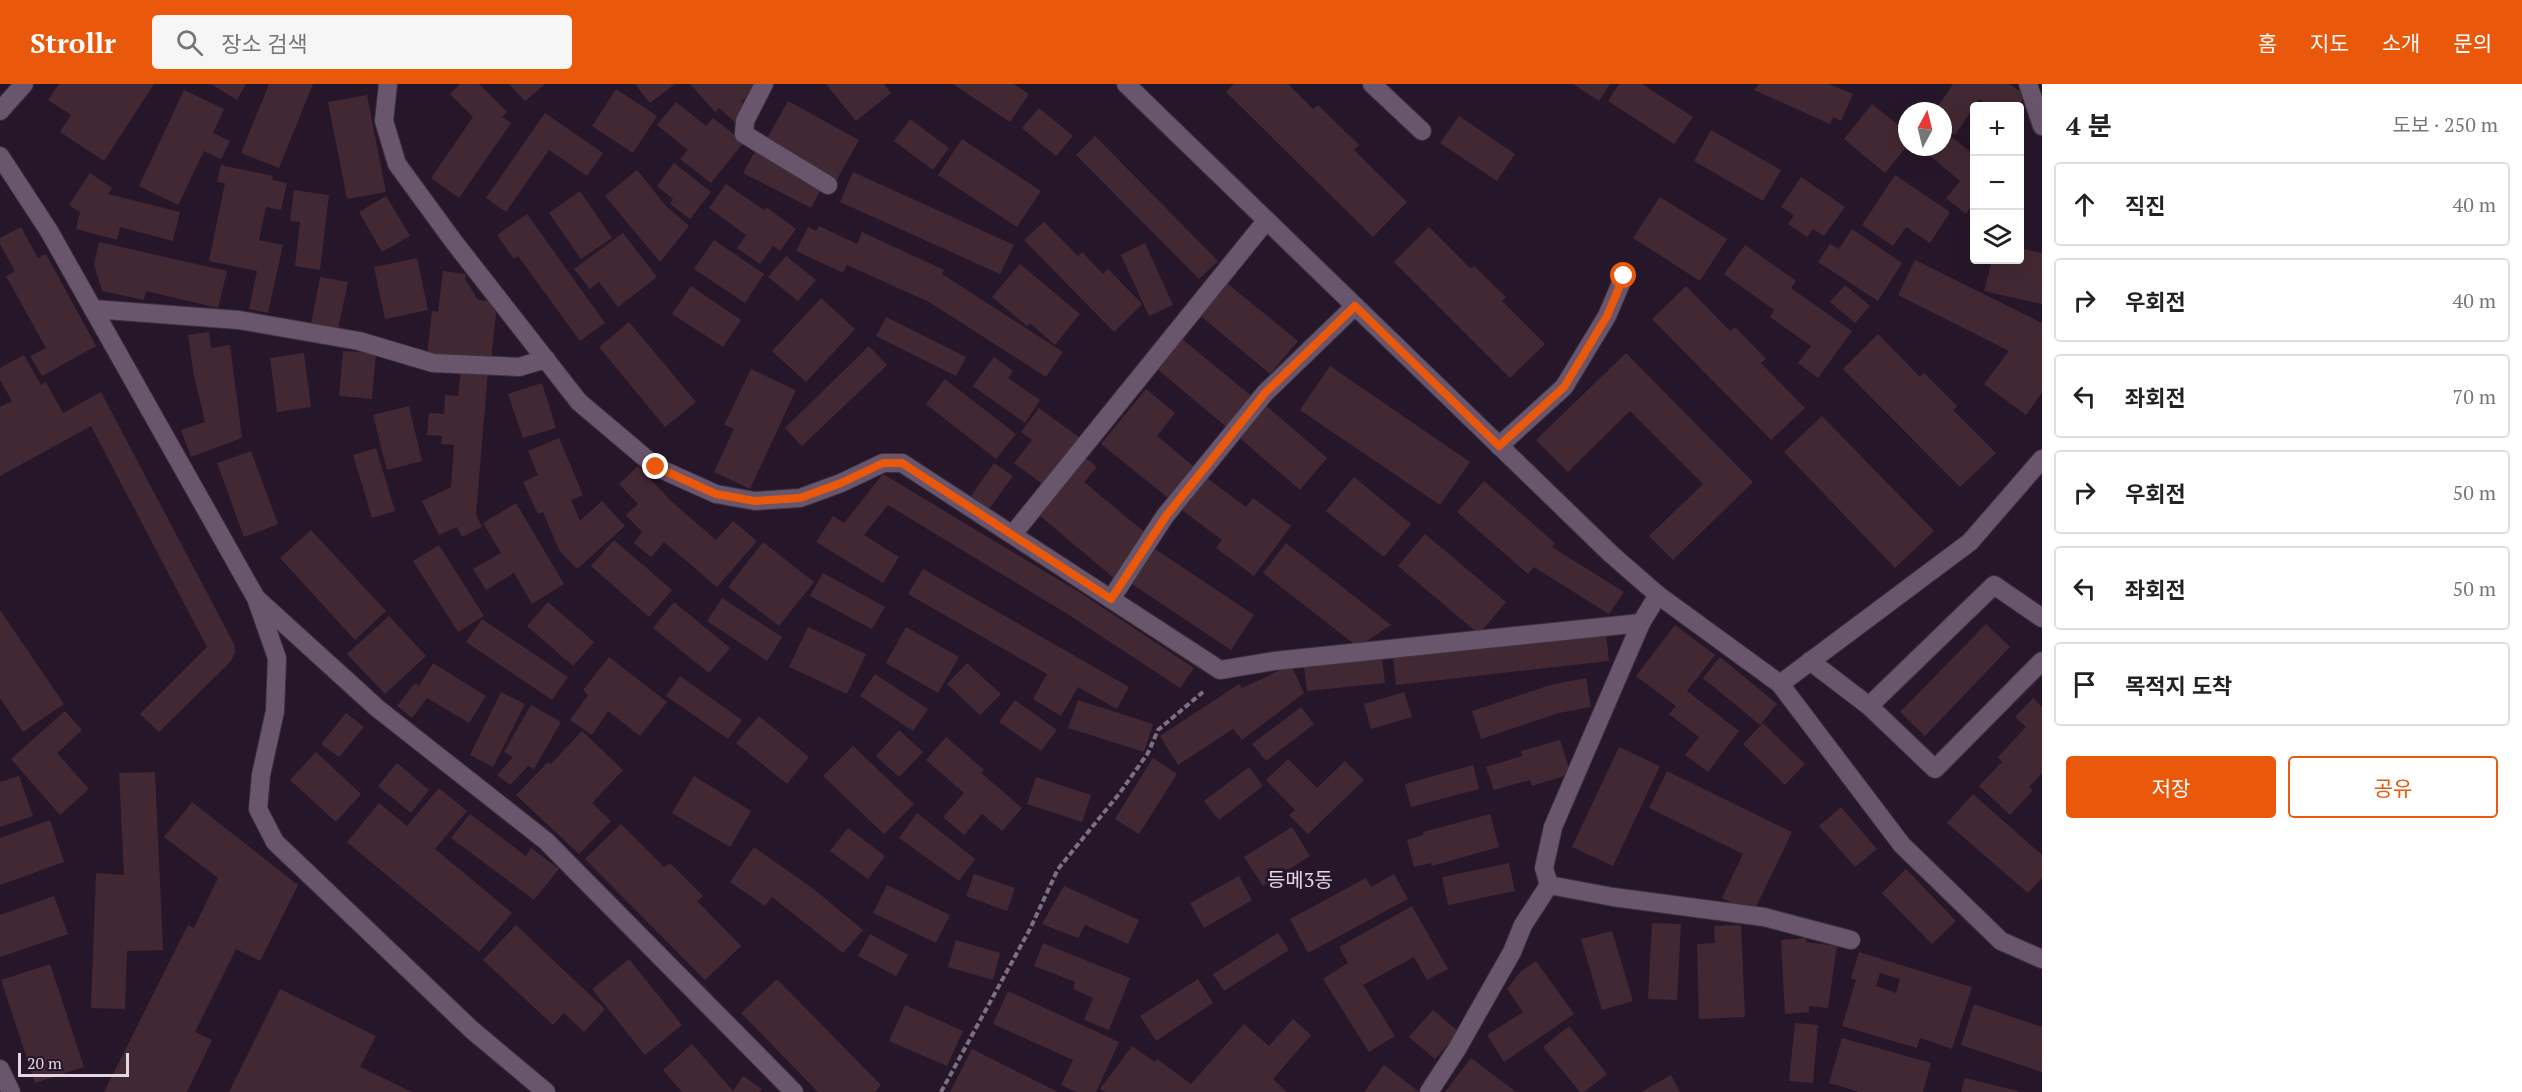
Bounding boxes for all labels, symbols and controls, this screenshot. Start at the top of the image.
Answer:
search box [152,15,572,69]
text: Strollr [30,24,116,61]
icon: search [173,26,206,59]
text: 장소 검색 [221,29,307,58]
text: 홈 [2258,29,2277,57]
text: 지도 [2310,29,2349,57]
text: 소개 [2382,29,2420,57]
text: 문의 [2453,29,2492,57]
north arrow [1898,102,1952,156]
map controls [1970,102,2024,264]
button: + [1970,102,2024,156]
text: 4 분 [2066,108,2112,142]
text: 도보 · 250 m [2393,111,2498,138]
button: − [1970,156,2024,210]
icon: ahead [2068,188,2101,221]
text: 직진 [2125,191,2165,220]
text: 40 m [2453,191,2496,218]
button: layers [1970,210,2024,264]
route start [1610,262,1636,288]
icon: right [2068,284,2101,317]
text: 우회전 [2125,287,2186,316]
text: 40 m [2453,287,2496,314]
icon: left [2068,380,2101,413]
text: 좌회전 [2125,383,2186,412]
text: 70 m [2453,383,2496,410]
route end [642,453,668,479]
icon: right [2068,476,2101,509]
text: 우회전 [2125,479,2186,508]
text: 50 m [2453,479,2496,506]
icon: left [2068,572,2101,605]
text: 좌회전 [2125,575,2186,604]
text: 50 m [2453,575,2496,602]
icon: arrive [2068,668,2101,701]
text: 목적지 도착 [2125,671,2232,700]
button: 저장 [2066,756,2276,818]
button: 공유 [2288,756,2498,818]
district label: 등메3동 [1267,866,1333,893]
scale bar [18,1050,129,1078]
text: 20 m [27,1052,62,1074]

